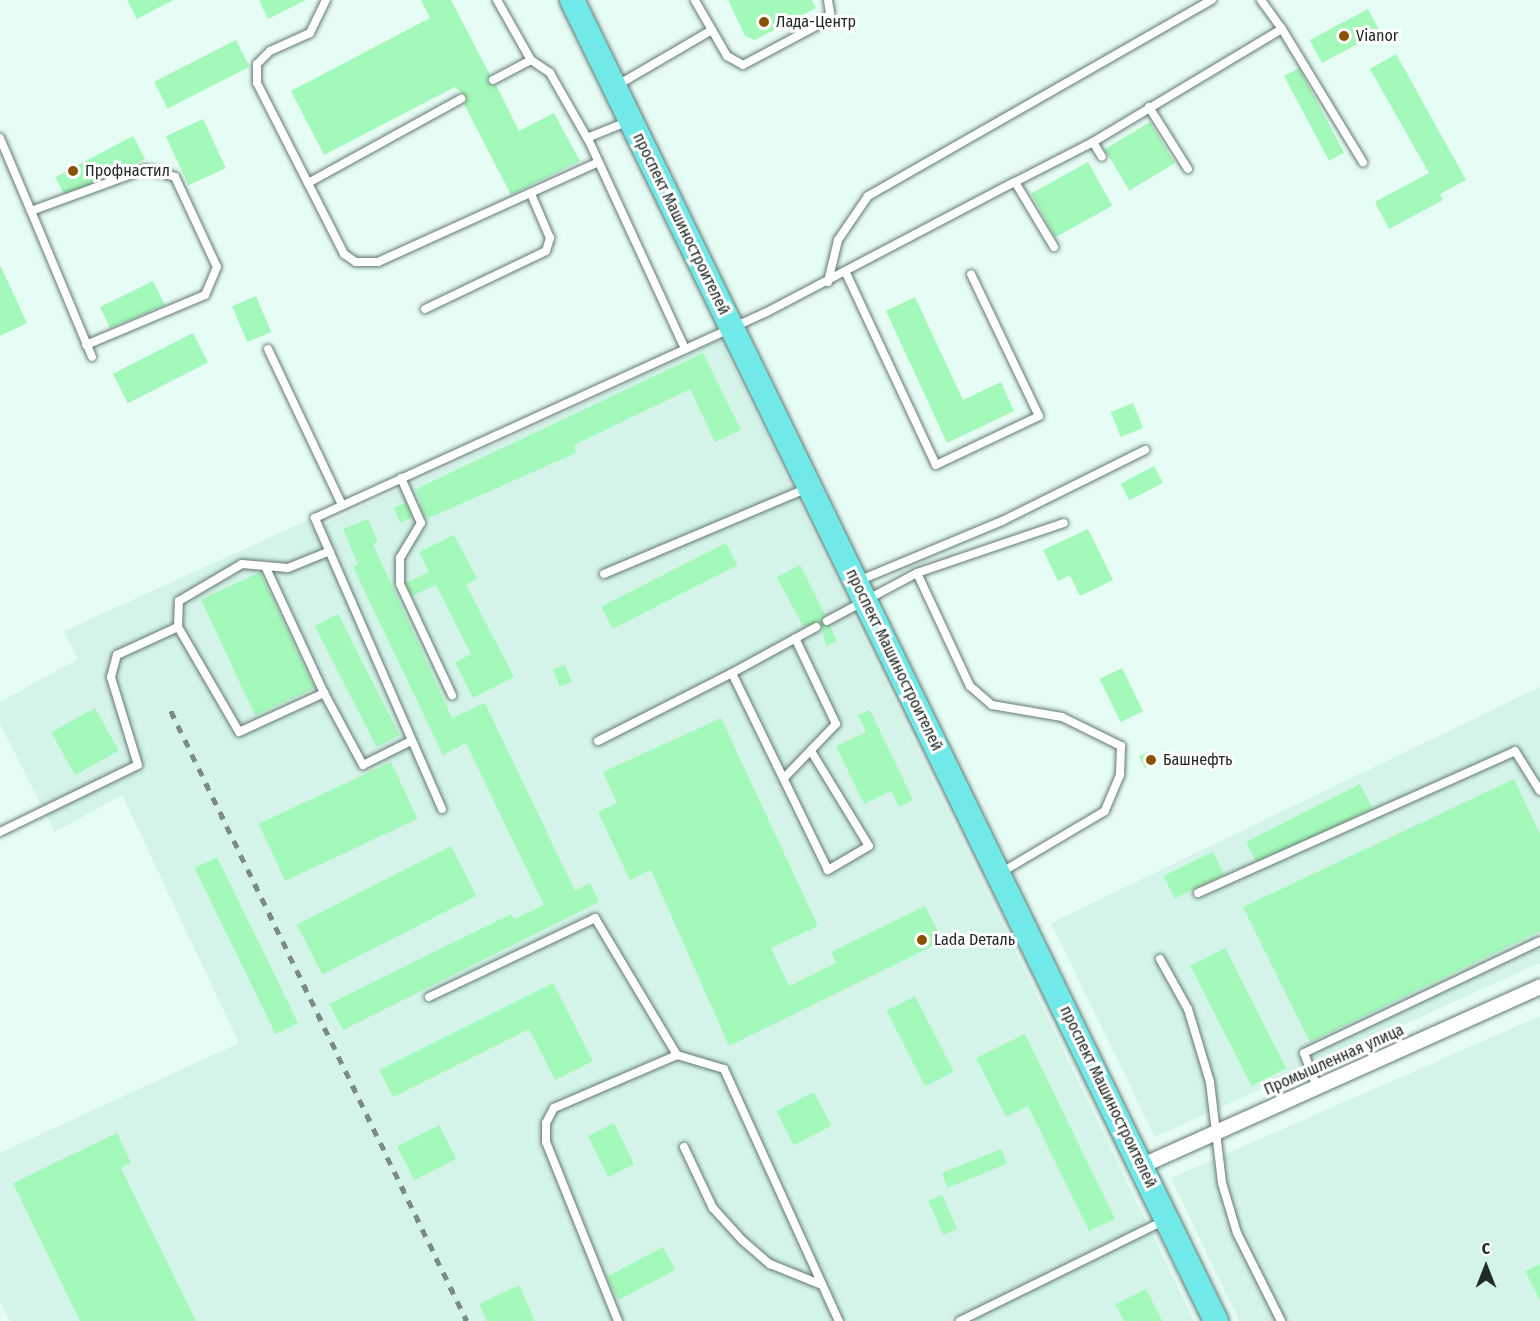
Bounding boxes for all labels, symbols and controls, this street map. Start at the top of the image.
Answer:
place label: Лада-Центр [776,12,856,32]
marker: Лада-Центр [757,15,771,29]
place label: Vianor [1356,26,1398,46]
marker: Vianor [1337,29,1351,43]
street label: проспект Машиностроителей [629,130,733,318]
place label: Профнастил [85,161,170,181]
marker: Профнастил [66,164,80,178]
street label: проспект Машиностроителей [842,566,946,754]
place label: Башнефть [1163,750,1232,770]
marker: Башнефть [1144,753,1158,767]
place label: Lada Dеталь [934,930,1015,950]
marker: Lada Dеталь [915,933,929,947]
street label: проспект Машиностроителей [1056,1003,1160,1191]
street label: Промышленная улица [1261,1020,1407,1100]
north arrow [1456,1237,1516,1297]
text: С [1482,1239,1490,1258]

